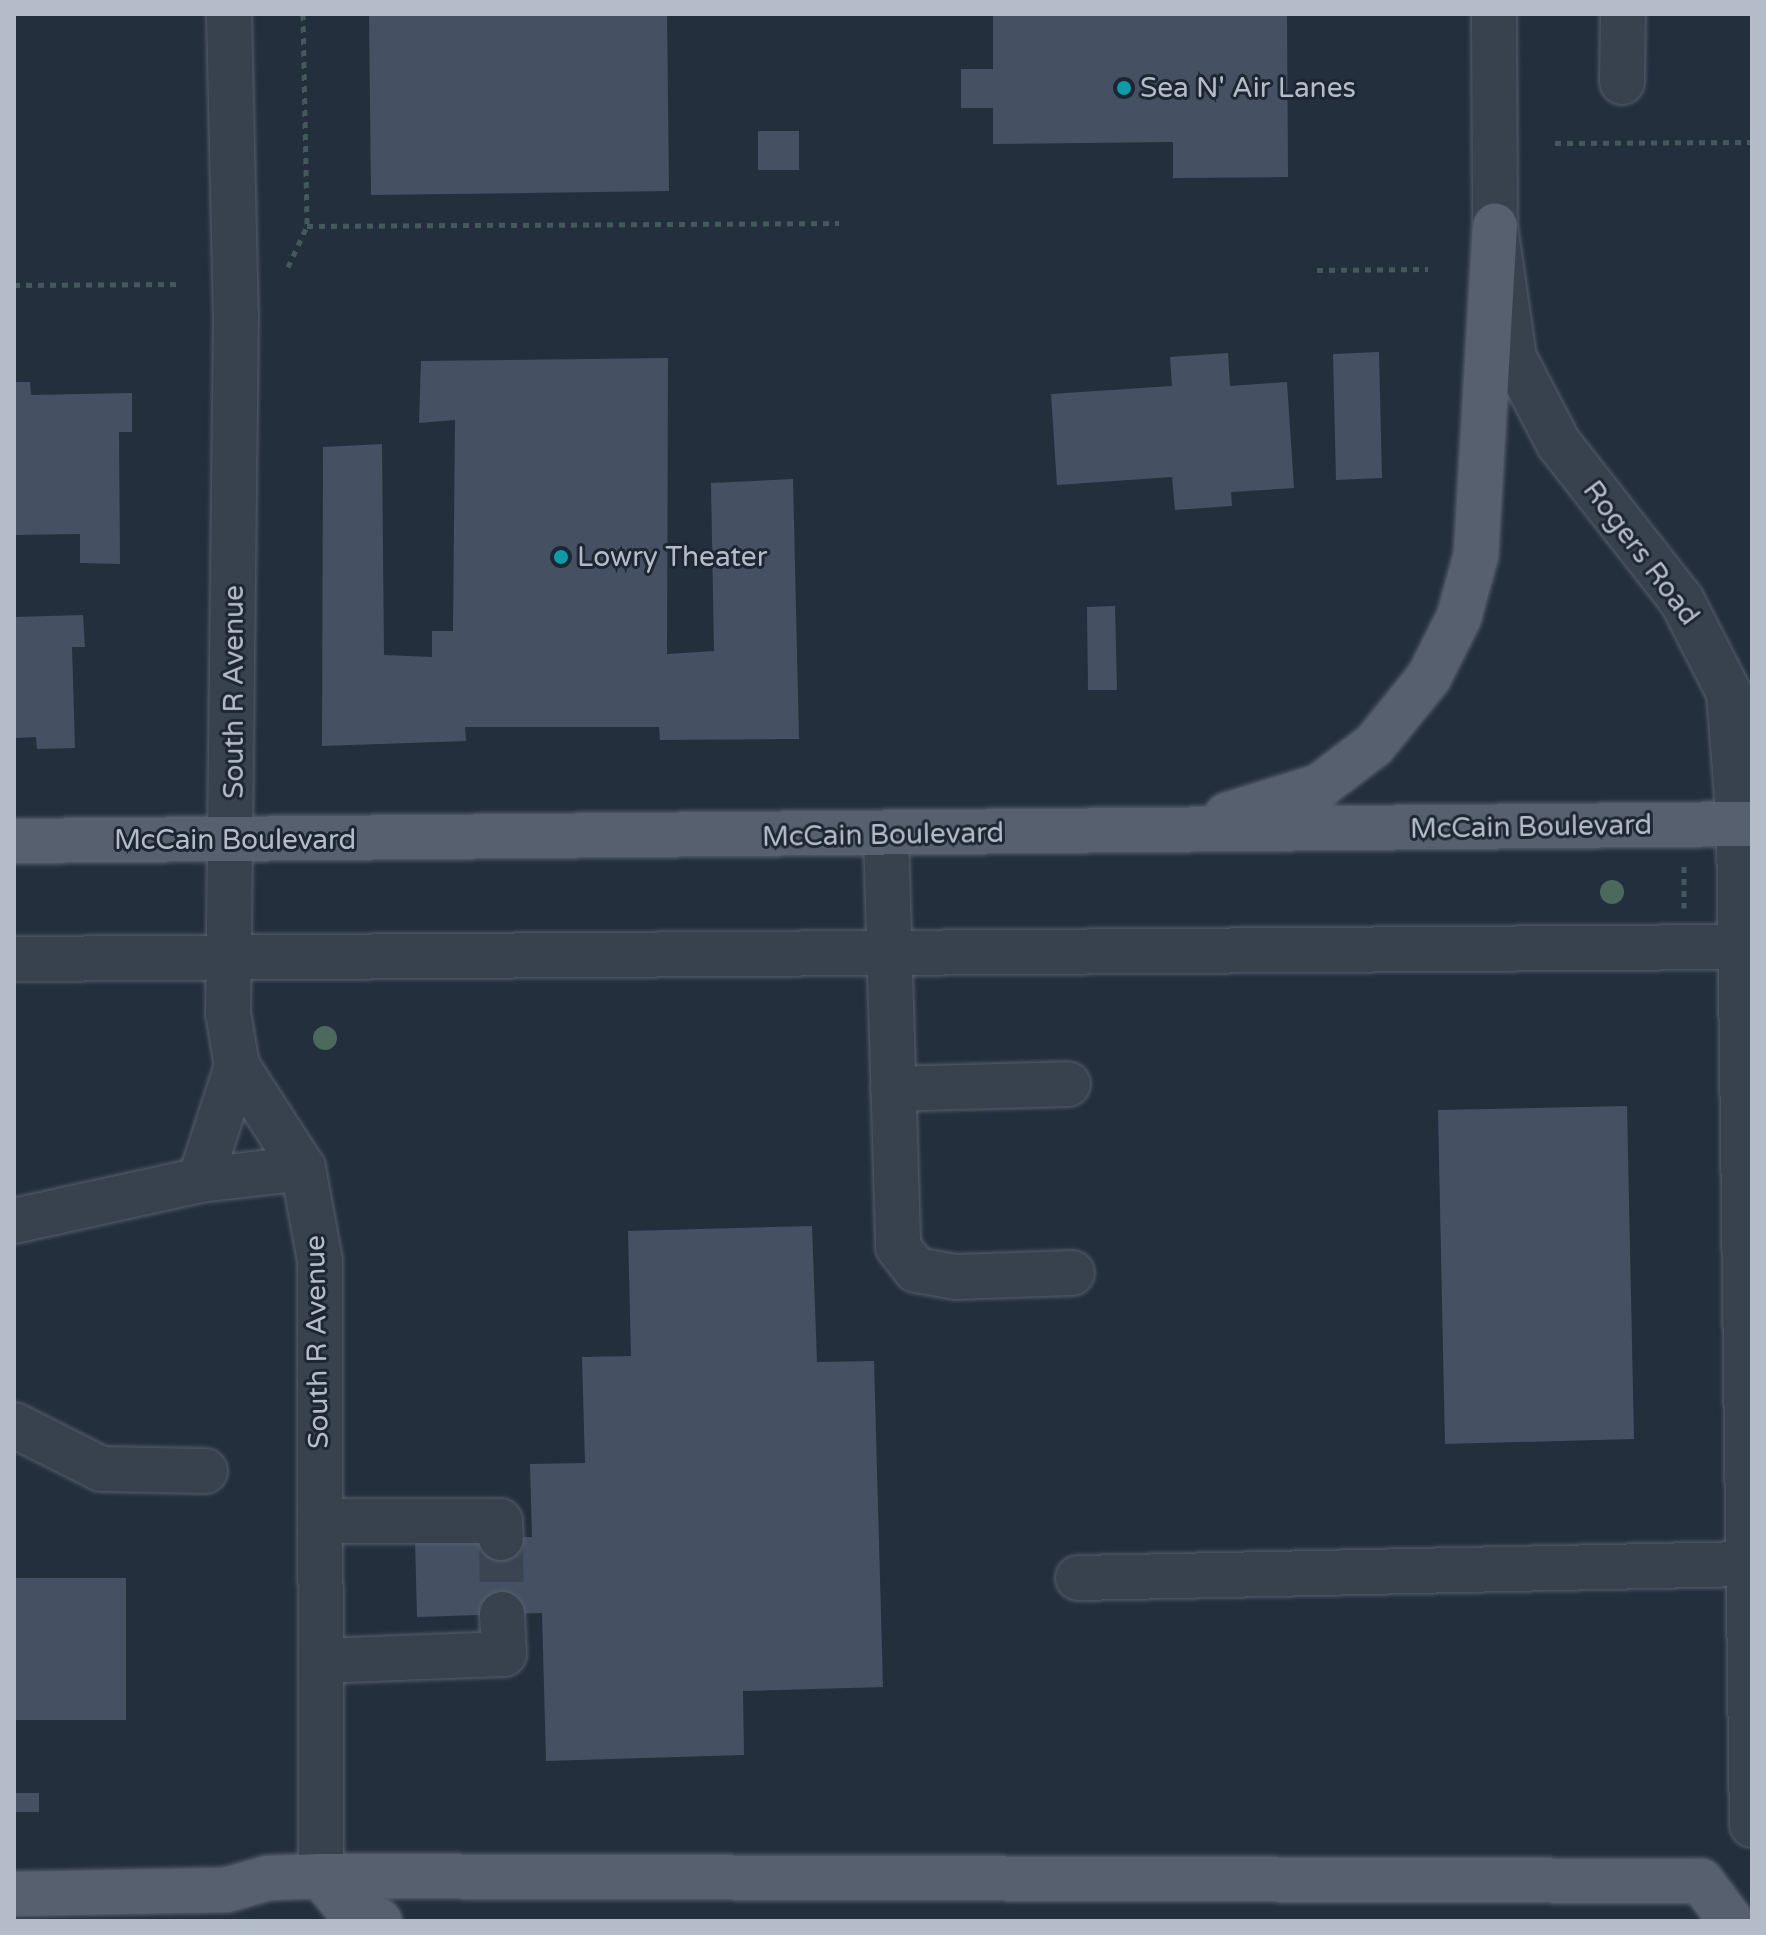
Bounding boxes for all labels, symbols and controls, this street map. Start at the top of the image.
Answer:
place label: Sea N' Air Lanes [1140,71,1356,105]
marker: Sea N' Air Lanes [1115,79,1133,97]
street label: Rogers Road [1576,474,1706,632]
place label: Lowry Theater [577,540,767,574]
marker: Lowry Theater [552,548,570,566]
street label: South R Avenue [217,585,251,799]
street label: McCain Boulevard [1410,808,1652,846]
street label: McCain Boulevard [762,816,1004,854]
street label: McCain Boulevard [114,823,356,857]
street label: South R Avenue [298,1235,336,1449]

